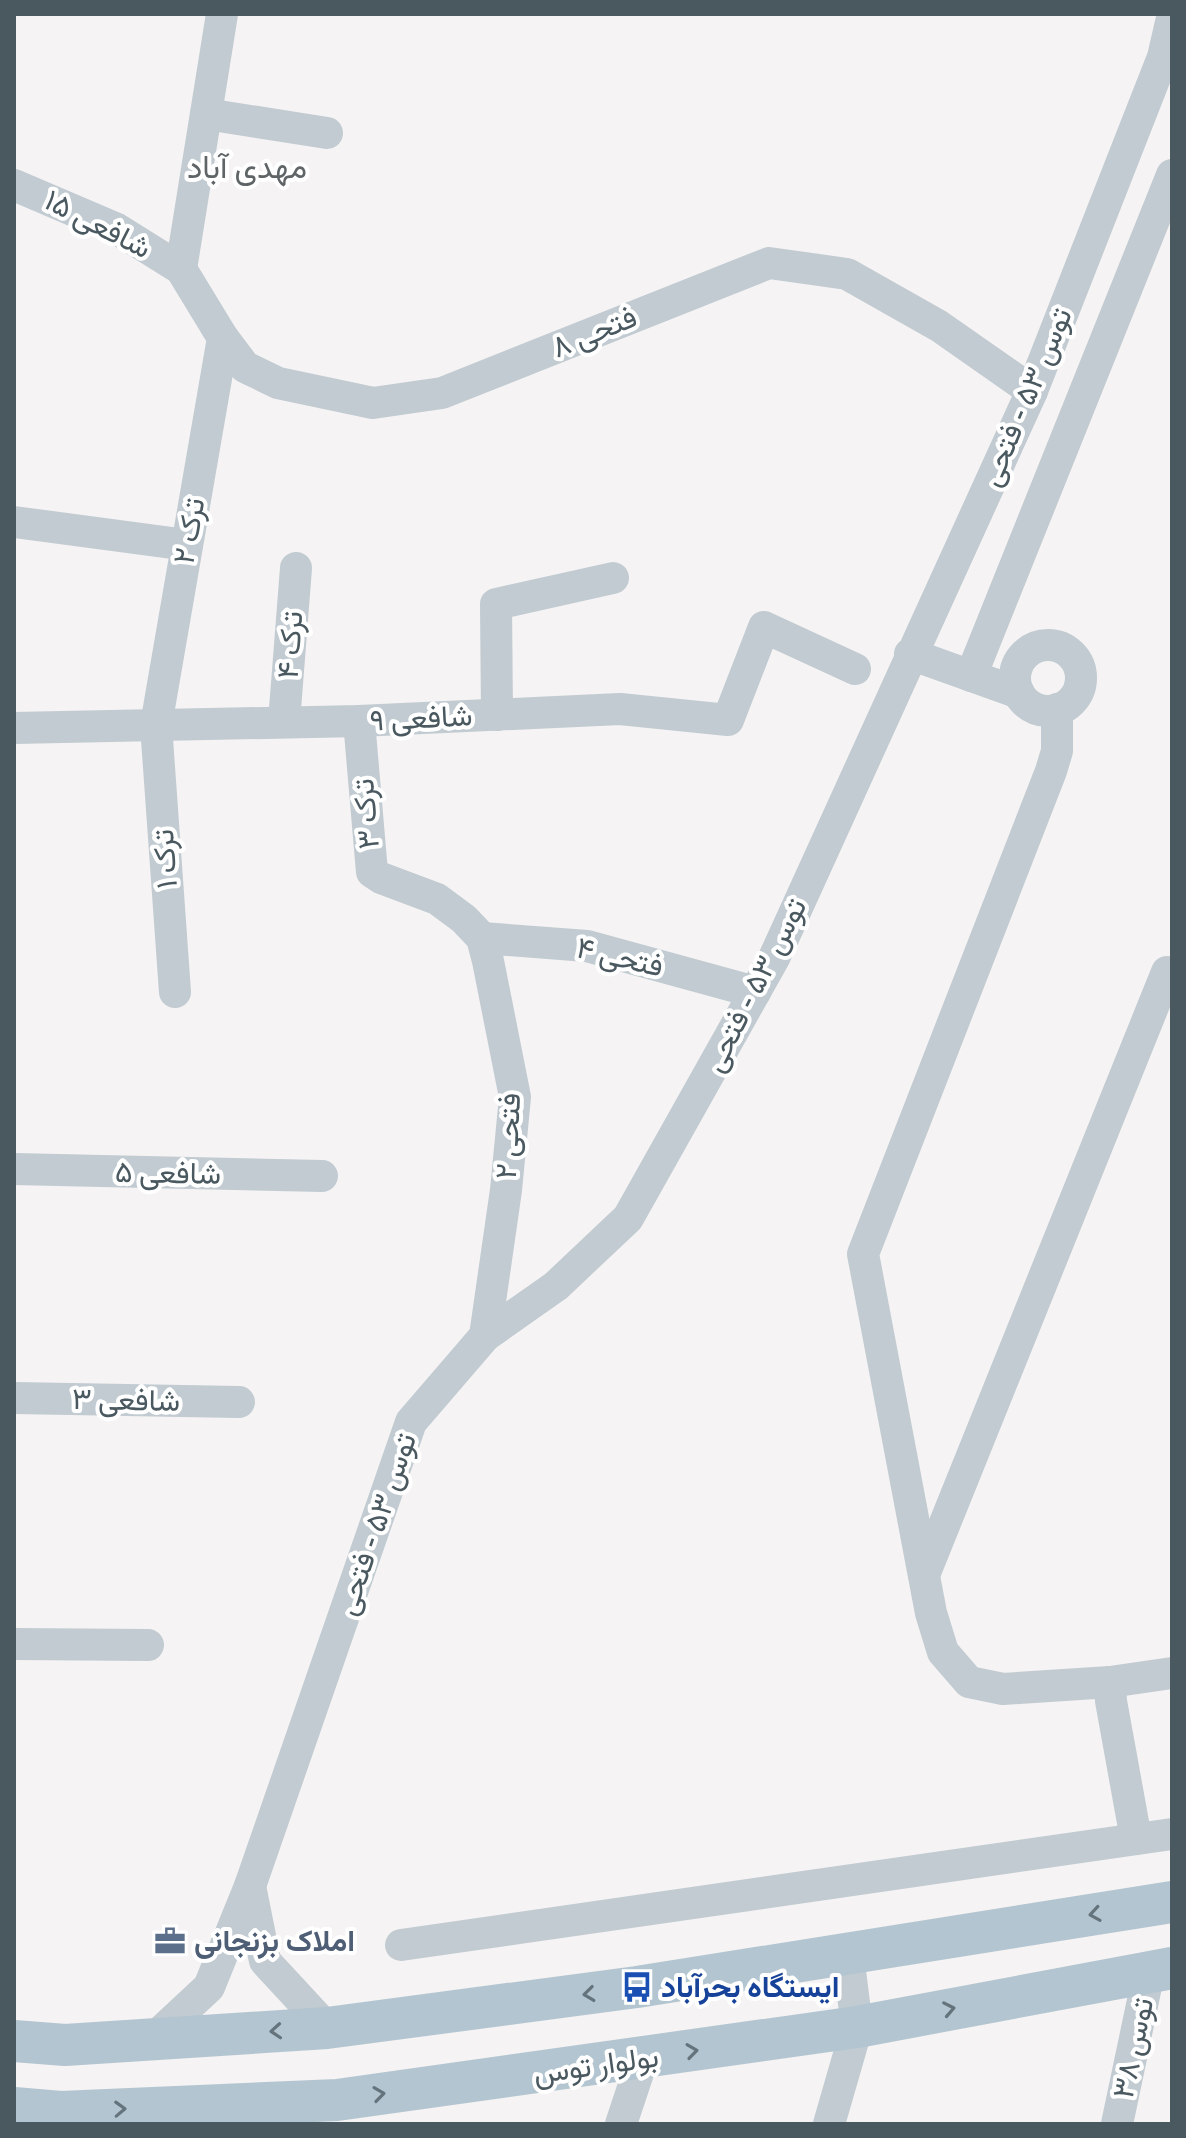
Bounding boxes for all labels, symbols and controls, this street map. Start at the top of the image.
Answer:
district label: مهدی آباد [187,148,307,187]
street label: شافعی ۱۵ [38,182,157,267]
street label: فتحی ۸ [546,299,642,366]
street label: توس ۵۳ - فتحی [972,302,1081,492]
street label: ترک ۲ [165,495,213,567]
street label: ترک ۴ [270,610,311,680]
street label: شافعی ۹ [369,697,473,740]
street label: ترک ۳ [345,777,388,851]
street label: ترک ۱ [145,828,186,890]
street label: توس ۵۳ - فتحی [696,892,815,1078]
street label: فتحی ۴ [573,930,667,985]
street label: فتحی ۲ [488,1092,529,1180]
street label: شافعی ۵ [115,1154,221,1193]
street label: شافعی ۳ [72,1381,180,1420]
street label: توس ۵۳ - فتحی [328,1428,425,1620]
one-way arrow [1088,1905,1102,1922]
place label: املاک بزنجانی [194,1923,355,1960]
office icon: املاک بزنجانی [153,1924,187,1958]
place label: ایستگاه بحرآباد [661,1969,840,2006]
bus stop icon: ایستگاه بحرآباد [620,1970,654,2004]
one-way arrow [582,1985,595,2002]
street label: توس ۳۸ [1105,1994,1162,2102]
one-way arrow [942,2002,956,2019]
one-way arrow [269,2022,282,2039]
street label: بولوار توس [531,2038,661,2093]
one-way arrow [685,2043,699,2060]
one-way arrow [372,2086,386,2103]
one-way arrow [114,2101,127,2118]

